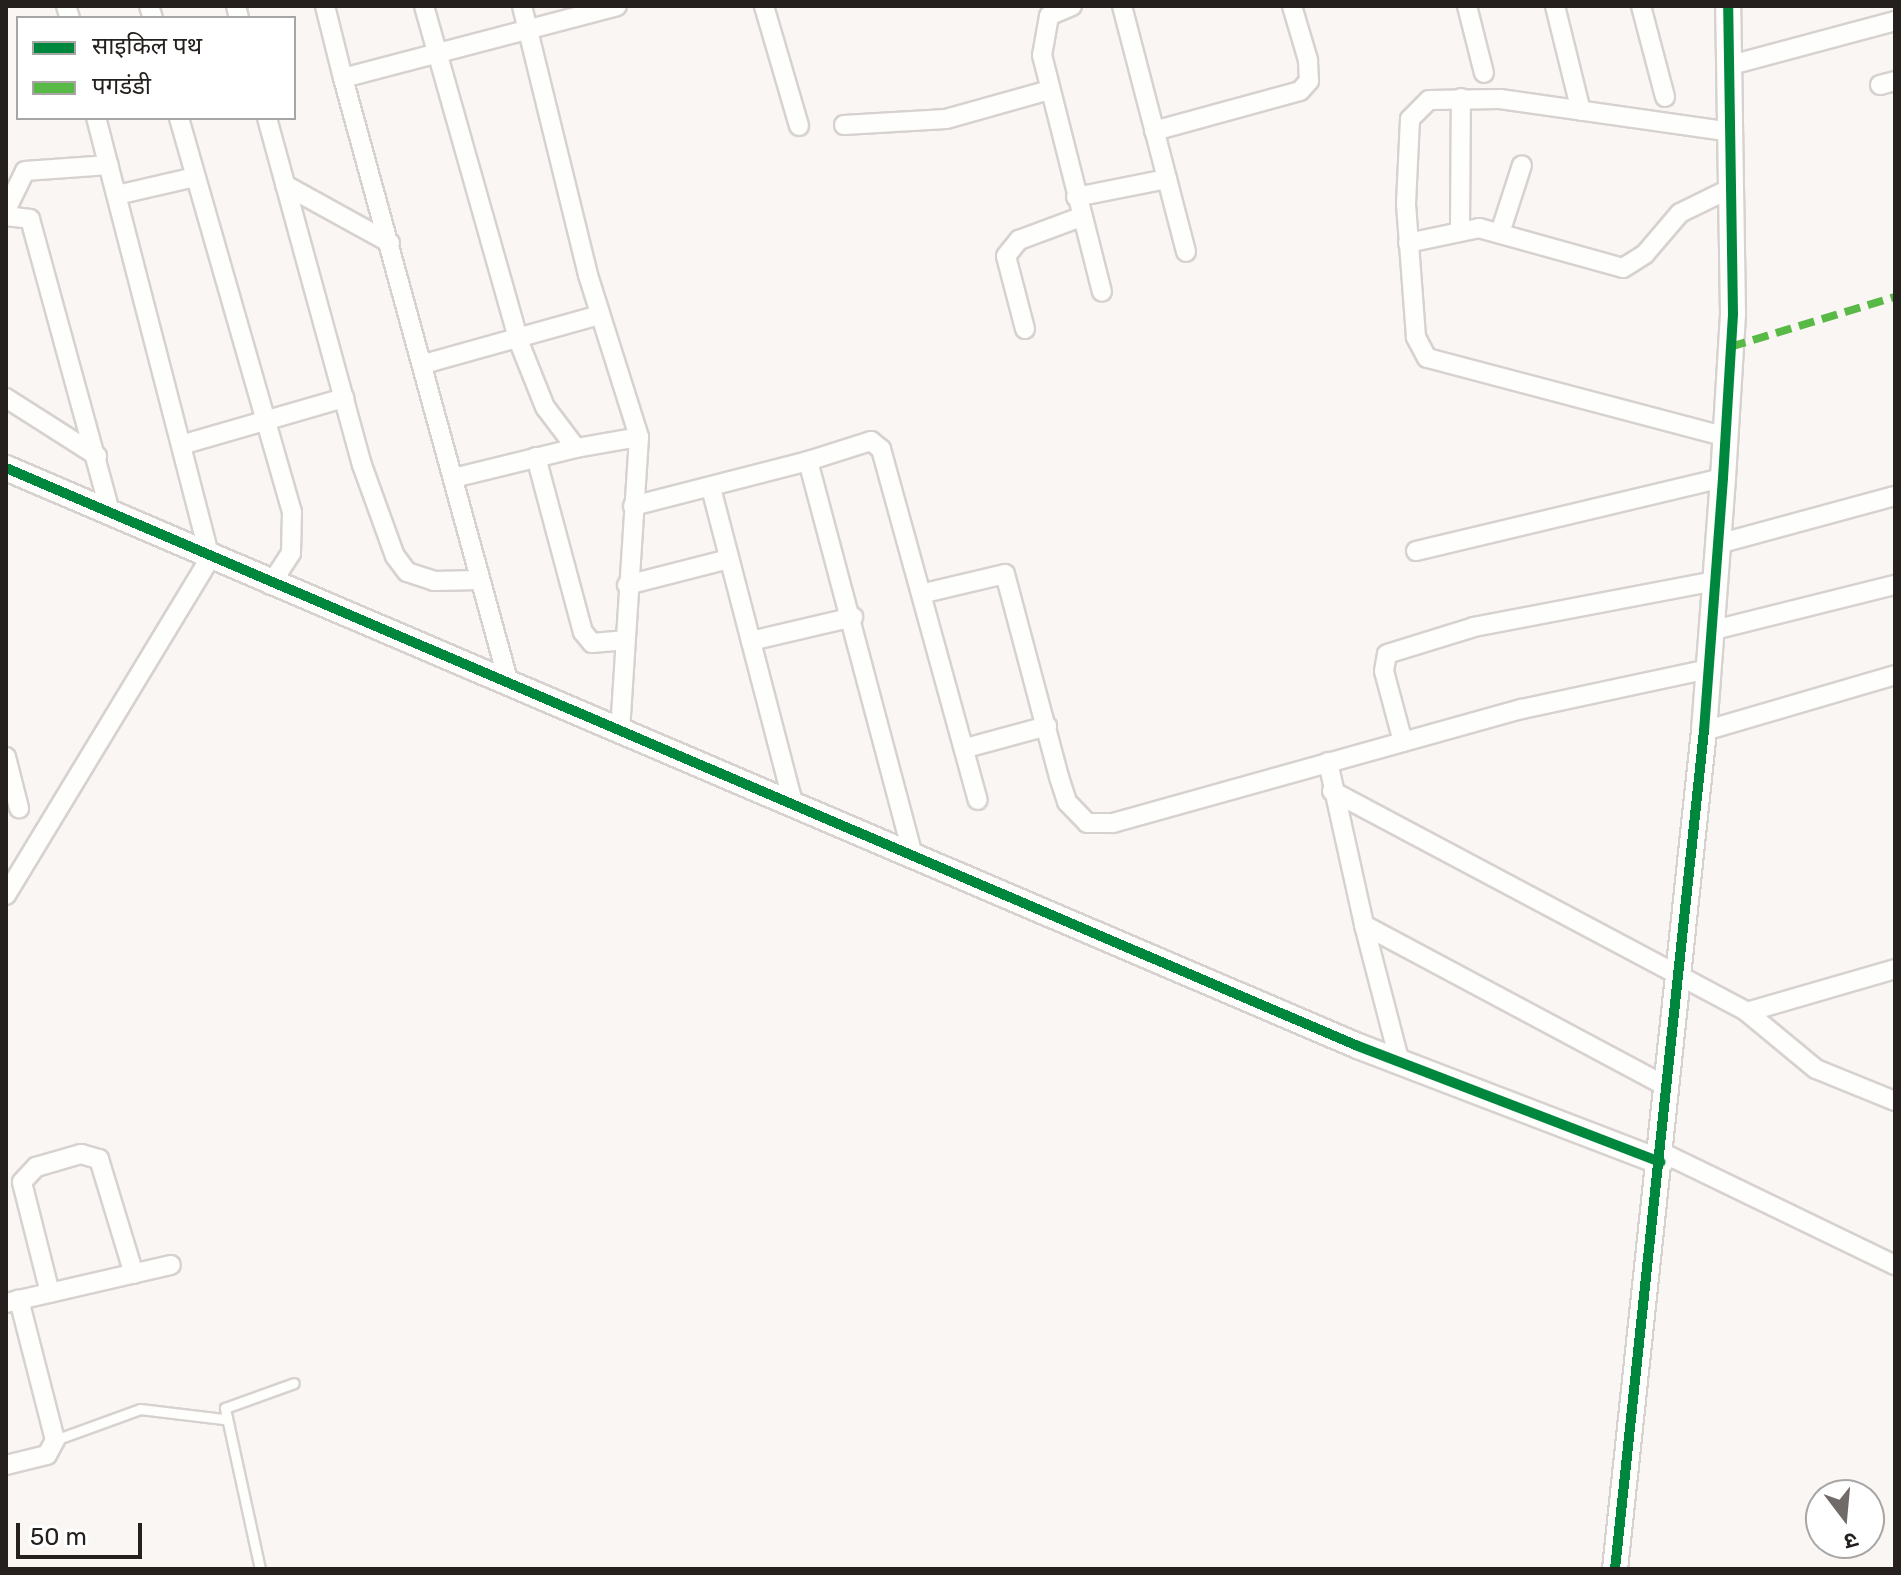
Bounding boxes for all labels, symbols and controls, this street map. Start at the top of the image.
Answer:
legend [16,16,296,120]
text: साइकिल पथ [92,32,202,60]
text: पगडंडी [92,72,151,100]
north arrow [1805,1479,1885,1559]
scale bar [20,1507,146,1557]
text: 50 m [30,1523,87,1551]
text: उ [1841,1526,1861,1555]

